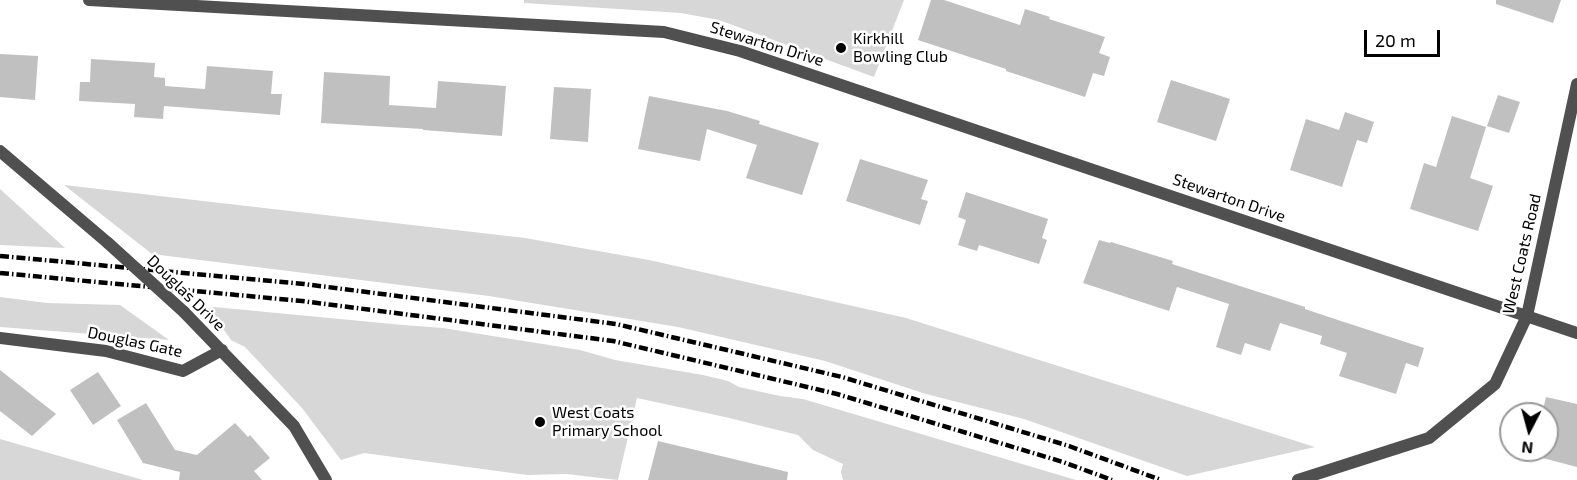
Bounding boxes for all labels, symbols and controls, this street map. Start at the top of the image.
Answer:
street label: Stewarton Drive [708,18,826,70]
scale bar [1367,18,1444,56]
place label: Kirkhill Bowling Club [853,29,948,67]
text: 20 m [1375,29,1416,51]
marker: Kirkhill Bowling Club [834,41,848,55]
street label: Stewarton Drive [1170,170,1288,226]
street label: West Coats Road [1499,192,1545,316]
street label: Douglas Drive [143,251,229,335]
street label: Douglas Gate [86,323,184,361]
north arrow [1499,402,1559,462]
place label: West Coats Primary School [552,403,662,441]
marker: West Coats Primary School [533,415,547,429]
text: N [1521,438,1534,458]

